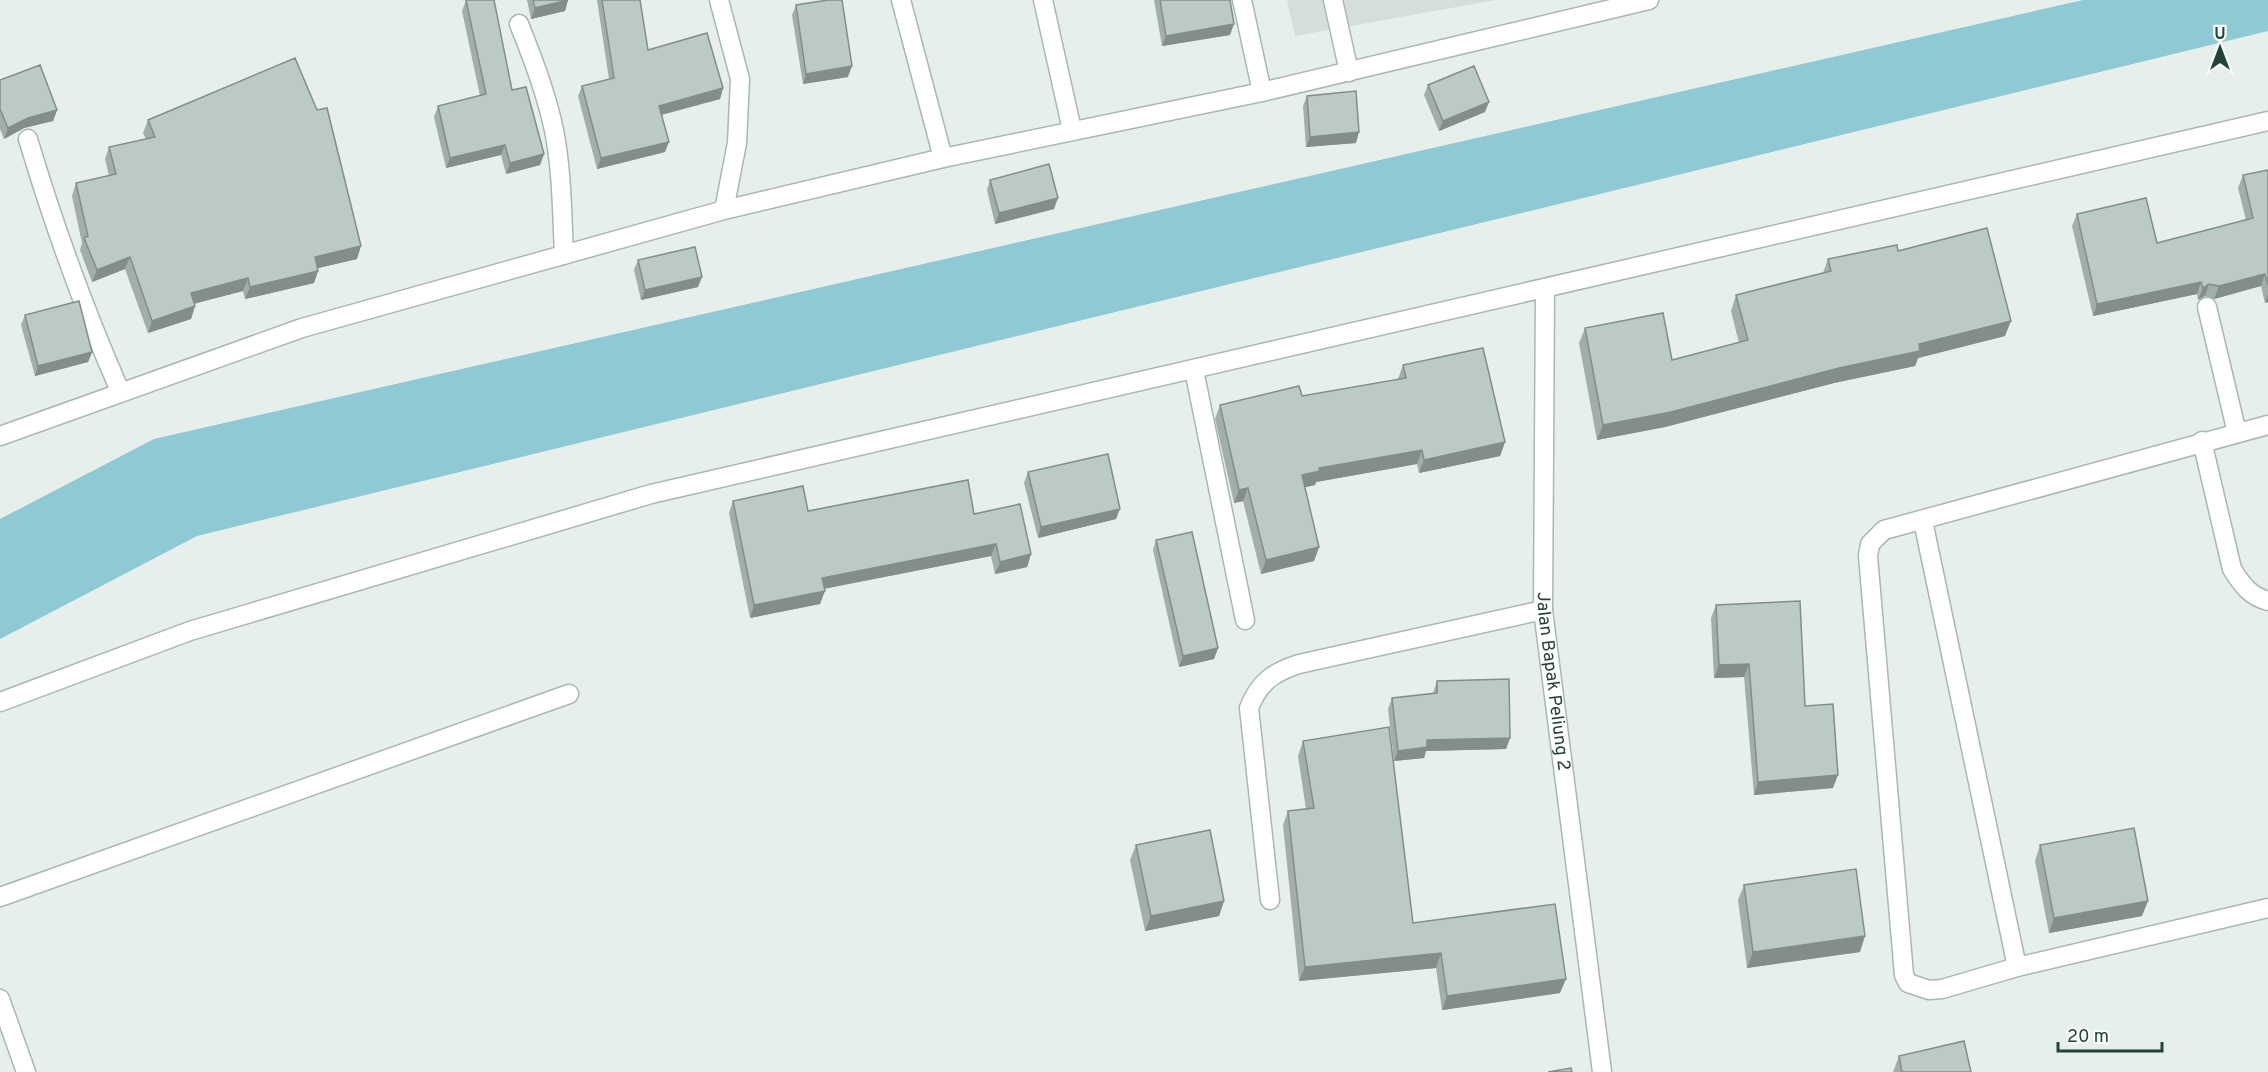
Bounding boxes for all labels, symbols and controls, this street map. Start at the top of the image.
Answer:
north arrow [2190,18,2250,78]
text: U [2214,25,2226,45]
street label: Jalan Bapak Peliung 2 [1531,592,1575,772]
scale bar [2058,1015,2162,1053]
text: 20 m [2067,1026,2109,1049]

